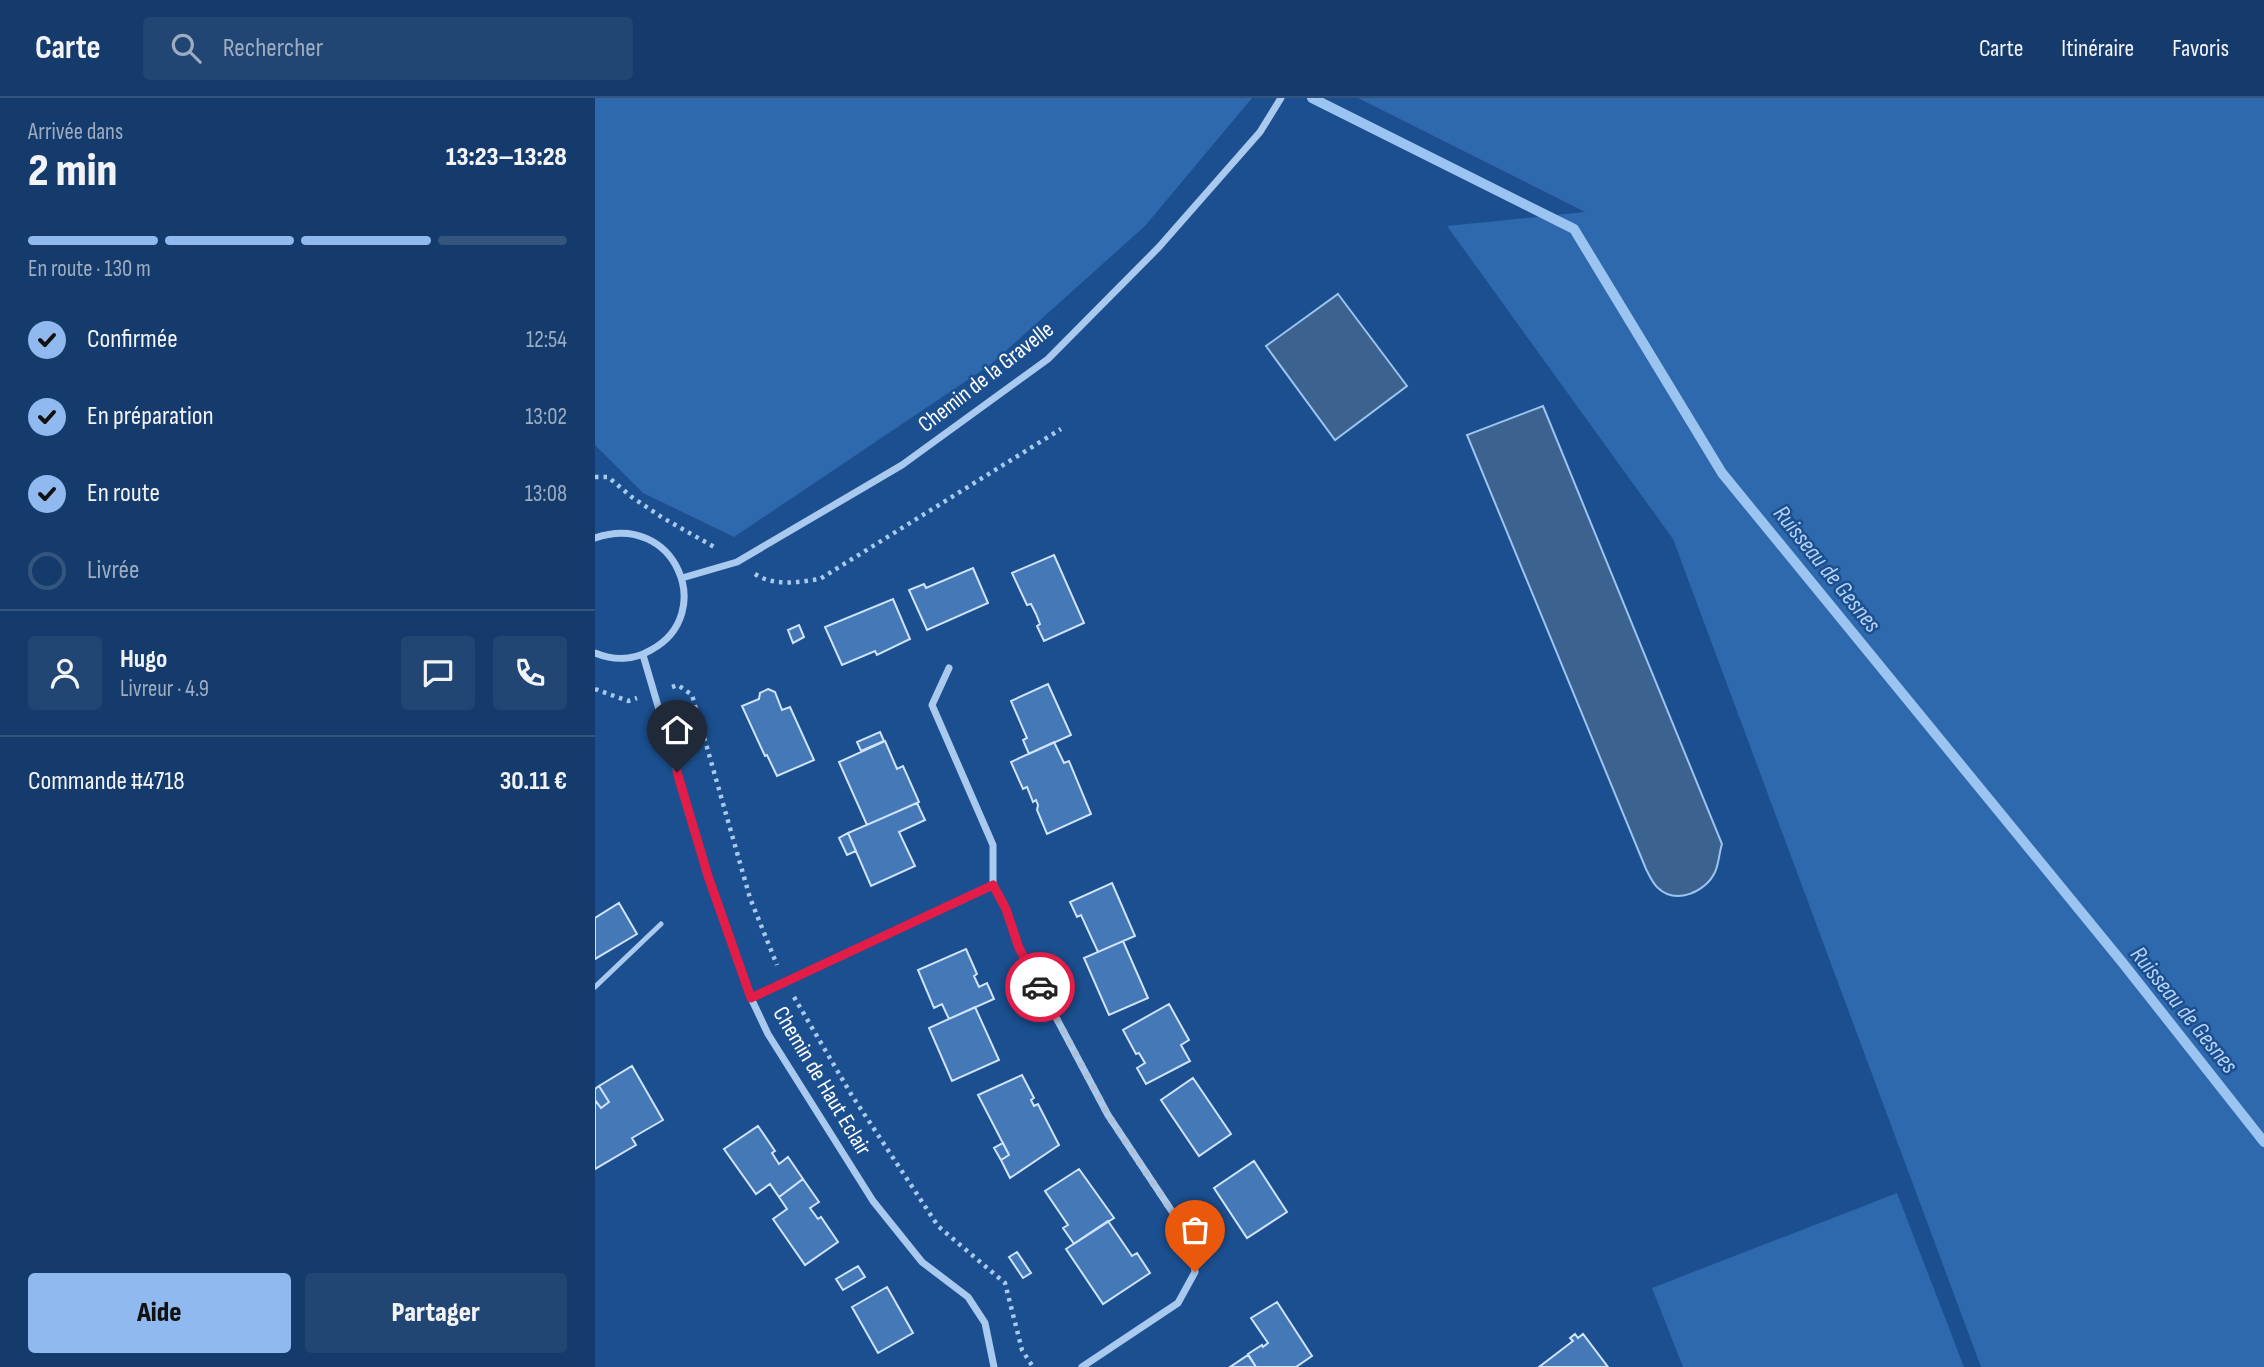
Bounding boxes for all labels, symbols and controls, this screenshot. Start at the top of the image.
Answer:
search box [143,17,633,80]
text: Carte [35,28,101,68]
icon: search [167,29,205,67]
text: Rechercher [223,33,323,64]
text: Carte [1979,34,2023,63]
text: Itinéraire [2061,34,2134,63]
text: Favoris [2172,34,2229,63]
text: Arrivée dans [28,118,123,146]
text: 13:23–13:28 [446,142,567,173]
text: 2 min [28,144,117,199]
text: En route · 130 m [28,255,151,283]
street label: Chemin de la Gravelle [913,315,1059,439]
icon: check [28,321,66,359]
text: Confirmée [87,324,178,355]
text: 12:54 [526,326,567,354]
icon: check [28,398,66,436]
text: En préparation [87,401,214,432]
text: 13:02 [525,403,567,431]
icon: check [28,475,66,513]
text: En route [87,478,160,509]
text: 13:08 [525,480,567,508]
water label: Ruisseau de Gesnes [1767,500,1887,639]
text: Livrée [87,555,139,586]
button: person [28,636,102,710]
button: chat [401,636,475,710]
button: phone [493,636,567,710]
text: Hugo [120,644,167,675]
text: Livreur · 4.9 [120,675,209,703]
pin [647,700,707,772]
icon: home [658,711,696,749]
text: Commande #4718 [28,766,185,797]
text: 30.11 € [500,766,567,797]
water label: Ruisseau de Gesnes [2124,941,2244,1080]
courier [1005,952,1075,1022]
icon: car [1021,968,1059,1006]
street label: Chemin de Haut Eclair [767,1001,878,1161]
pin [1165,1200,1225,1272]
icon: bag [1176,1211,1214,1249]
button: Aide [28,1273,291,1353]
button: Partager [305,1273,567,1353]

